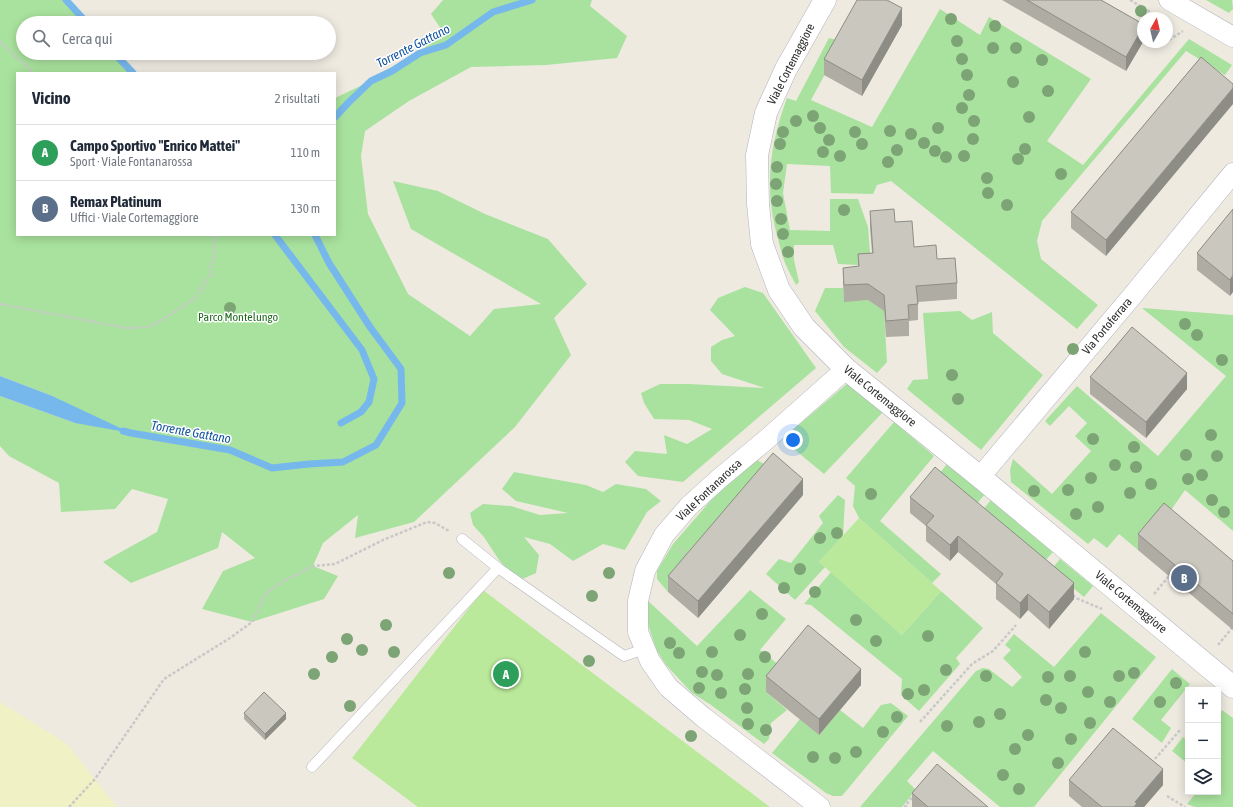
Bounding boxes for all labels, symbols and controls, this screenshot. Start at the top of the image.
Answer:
north arrow [1137,12,1173,48]
search box [16,16,336,60]
water label: Torrente Gattano [374,21,452,71]
street label: Viale Cortemaggiore [764,21,818,107]
icon: search [30,27,52,49]
text: Cerca qui [62,30,112,47]
text: Vicino [32,88,71,108]
text: 2 risultati [274,91,320,106]
text: Campo Sportivo "Enrico Mattei" [70,137,240,154]
text: A [42,145,48,160]
text: 110 m [291,145,320,160]
text: Sport · Viale Fontanarossa [70,154,193,169]
text: Remax Platinum [70,193,162,210]
text: B [42,201,48,216]
text: 130 m [291,201,320,216]
text: Uffici · Viale Cortemaggiore [70,210,199,225]
street label: Via Portoferrara [1079,295,1135,357]
park label: Parco Montelungo [198,310,278,324]
street label: Viale Cortemaggiore [841,362,919,430]
water label: Torrente Gattano [150,418,232,446]
your location [783,430,803,450]
street label: Viale Fontanarossa [673,456,745,524]
pin: B [1171,563,1197,593]
street label: Viale Cortemaggiore [1092,568,1170,636]
pin: A [493,659,519,689]
map controls [1185,687,1221,795]
button: + [1185,687,1221,723]
button: − [1185,723,1221,759]
button: layers [1185,759,1221,795]

